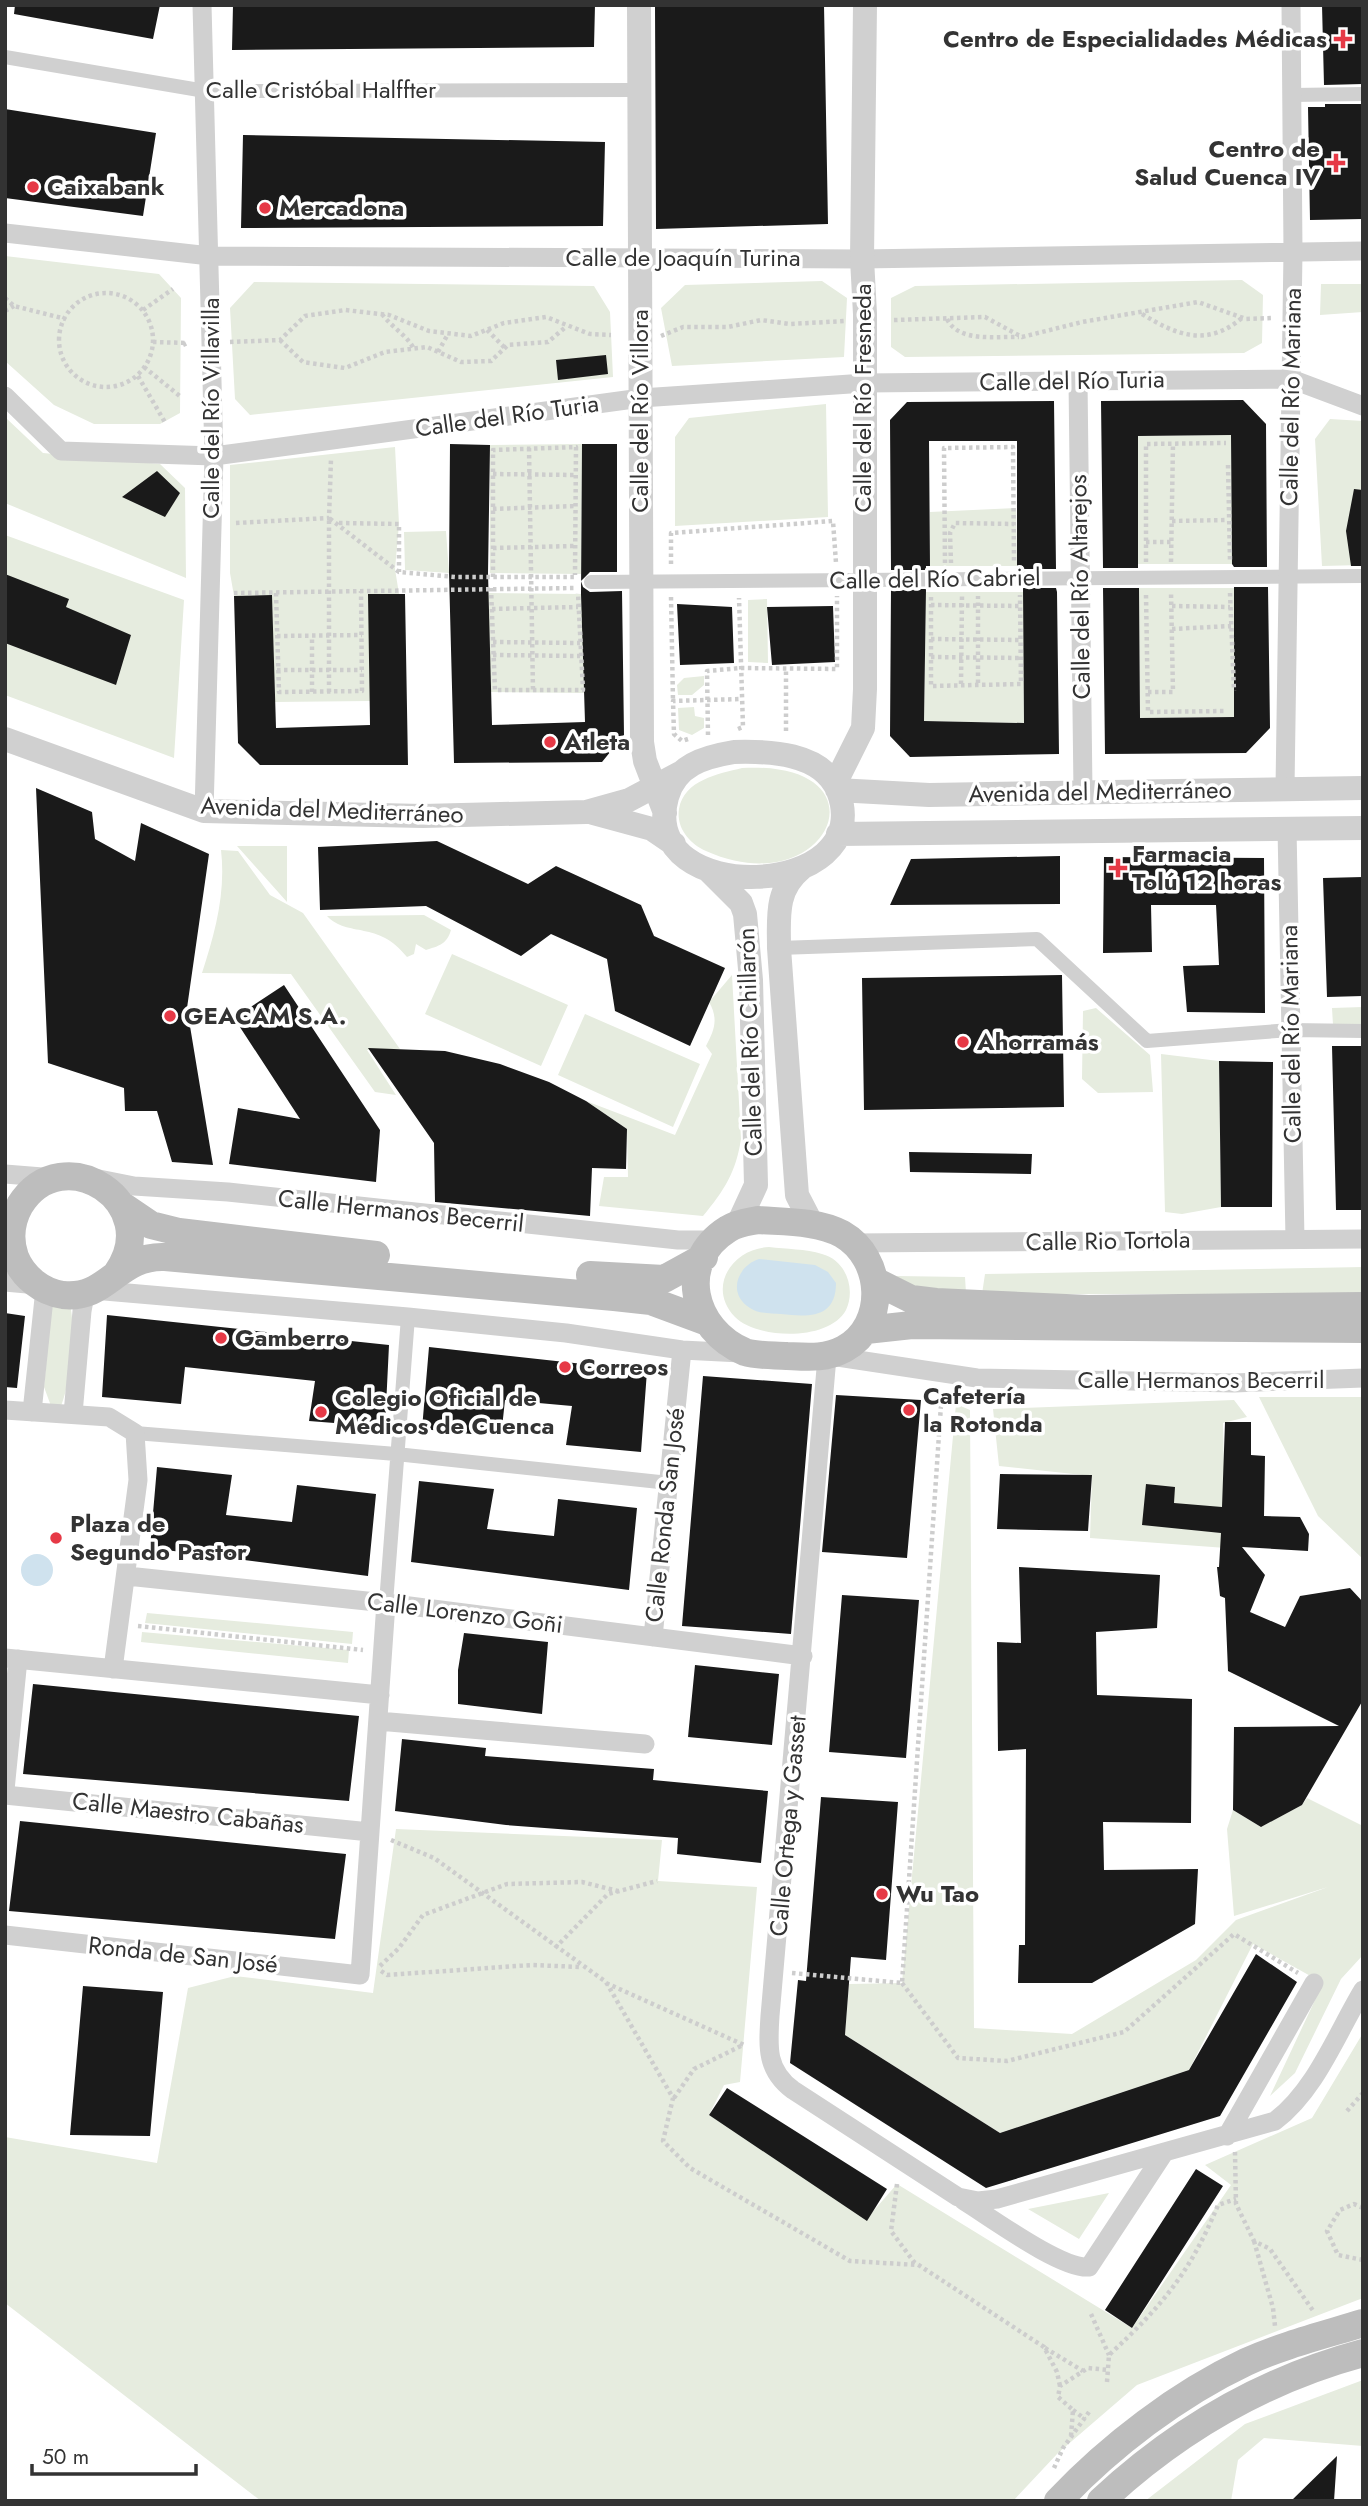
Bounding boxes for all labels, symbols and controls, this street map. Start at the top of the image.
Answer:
place label: Centro de Especialidades Médicas [943,21,1327,56]
marker: Centro de Especialidades Médicas [1333,29,1353,49]
street label: Calle Cristóbal Halffter [206,72,437,107]
place label: Centro de Salud Cuenca IV [1134,131,1320,194]
marker: Centro de Salud Cuenca IV [1326,153,1346,173]
place label: Caixabank [47,169,165,204]
marker: Caixabank [25,179,41,195]
place label: Mercadona [279,190,404,225]
marker: Mercadona [257,200,273,216]
street label: Calle de Joaquín Turina [565,240,801,275]
street label: Calle del Río Fresneda [845,284,880,512]
street label: Calle del Río Mariana [1271,287,1310,507]
street label: Calle del Río Villavilla [193,297,228,519]
street label: Calle del Río Villora [622,309,657,513]
street label: Calle del Río Turia [979,361,1165,400]
street label: Calle del Río Turia [413,385,601,446]
street label: Calle del Río Altarejos [1060,474,1099,700]
street label: Calle del Río Cabriel [829,559,1041,598]
place label: Atleta [563,724,630,759]
marker: Atleta [542,734,558,750]
street label: Avenida del Mediterráneo [968,772,1232,811]
street label: Avenida del Mediterráneo [200,787,464,832]
place label: Farmacia Tolú 12 horas [1132,836,1281,899]
marker: Farmacia Tolú 12 horas [1110,860,1126,876]
street label: Calle del Río Mariana [1271,924,1310,1144]
street label: Calle del Río Chillarón [728,927,771,1157]
place label: GEACAM S.A. [184,998,346,1033]
marker: GEACAM S.A. [162,1008,178,1024]
place label: Ahorramás [976,1024,1099,1059]
marker: Ahorramás [955,1034,971,1050]
street label: Calle Hermanos Becerril [276,1180,526,1241]
street label: Calle Rio Tortola [1025,1222,1191,1259]
place label: Gamberro [235,1320,349,1355]
marker: Gamberro [213,1330,229,1346]
place label: Correos [579,1349,668,1384]
marker: Correos [557,1359,573,1375]
street label: Calle Hermanos Becerril [1078,1362,1324,1397]
place label: Cafetería la Rotonda [923,1378,1043,1441]
place label: Colegio Oficial de Médicos de Cuenca [335,1380,554,1443]
marker: Cafetería la Rotonda [901,1402,917,1418]
marker: Colegio Oficial de Médicos de Cuenca [313,1404,329,1420]
street label: Calle Ronda San José [636,1406,693,1624]
place label: Plaza de Segundo Pastor [70,1506,247,1569]
marker: Plaza de Segundo Pastor [48,1530,64,1546]
street label: Calle Lorenzo Goñi [365,1583,565,1642]
street label: Calle Ortega y Gasset [760,1714,815,1938]
street label: Calle Maestro Cabañas [71,1783,306,1842]
place label: Wu Tao [896,1876,979,1911]
marker: Wu Tao [874,1886,890,1902]
street label: Ronda de San José [87,1927,279,1982]
scale bar [32,2432,196,2476]
text: 50 m [42,2442,89,2472]

